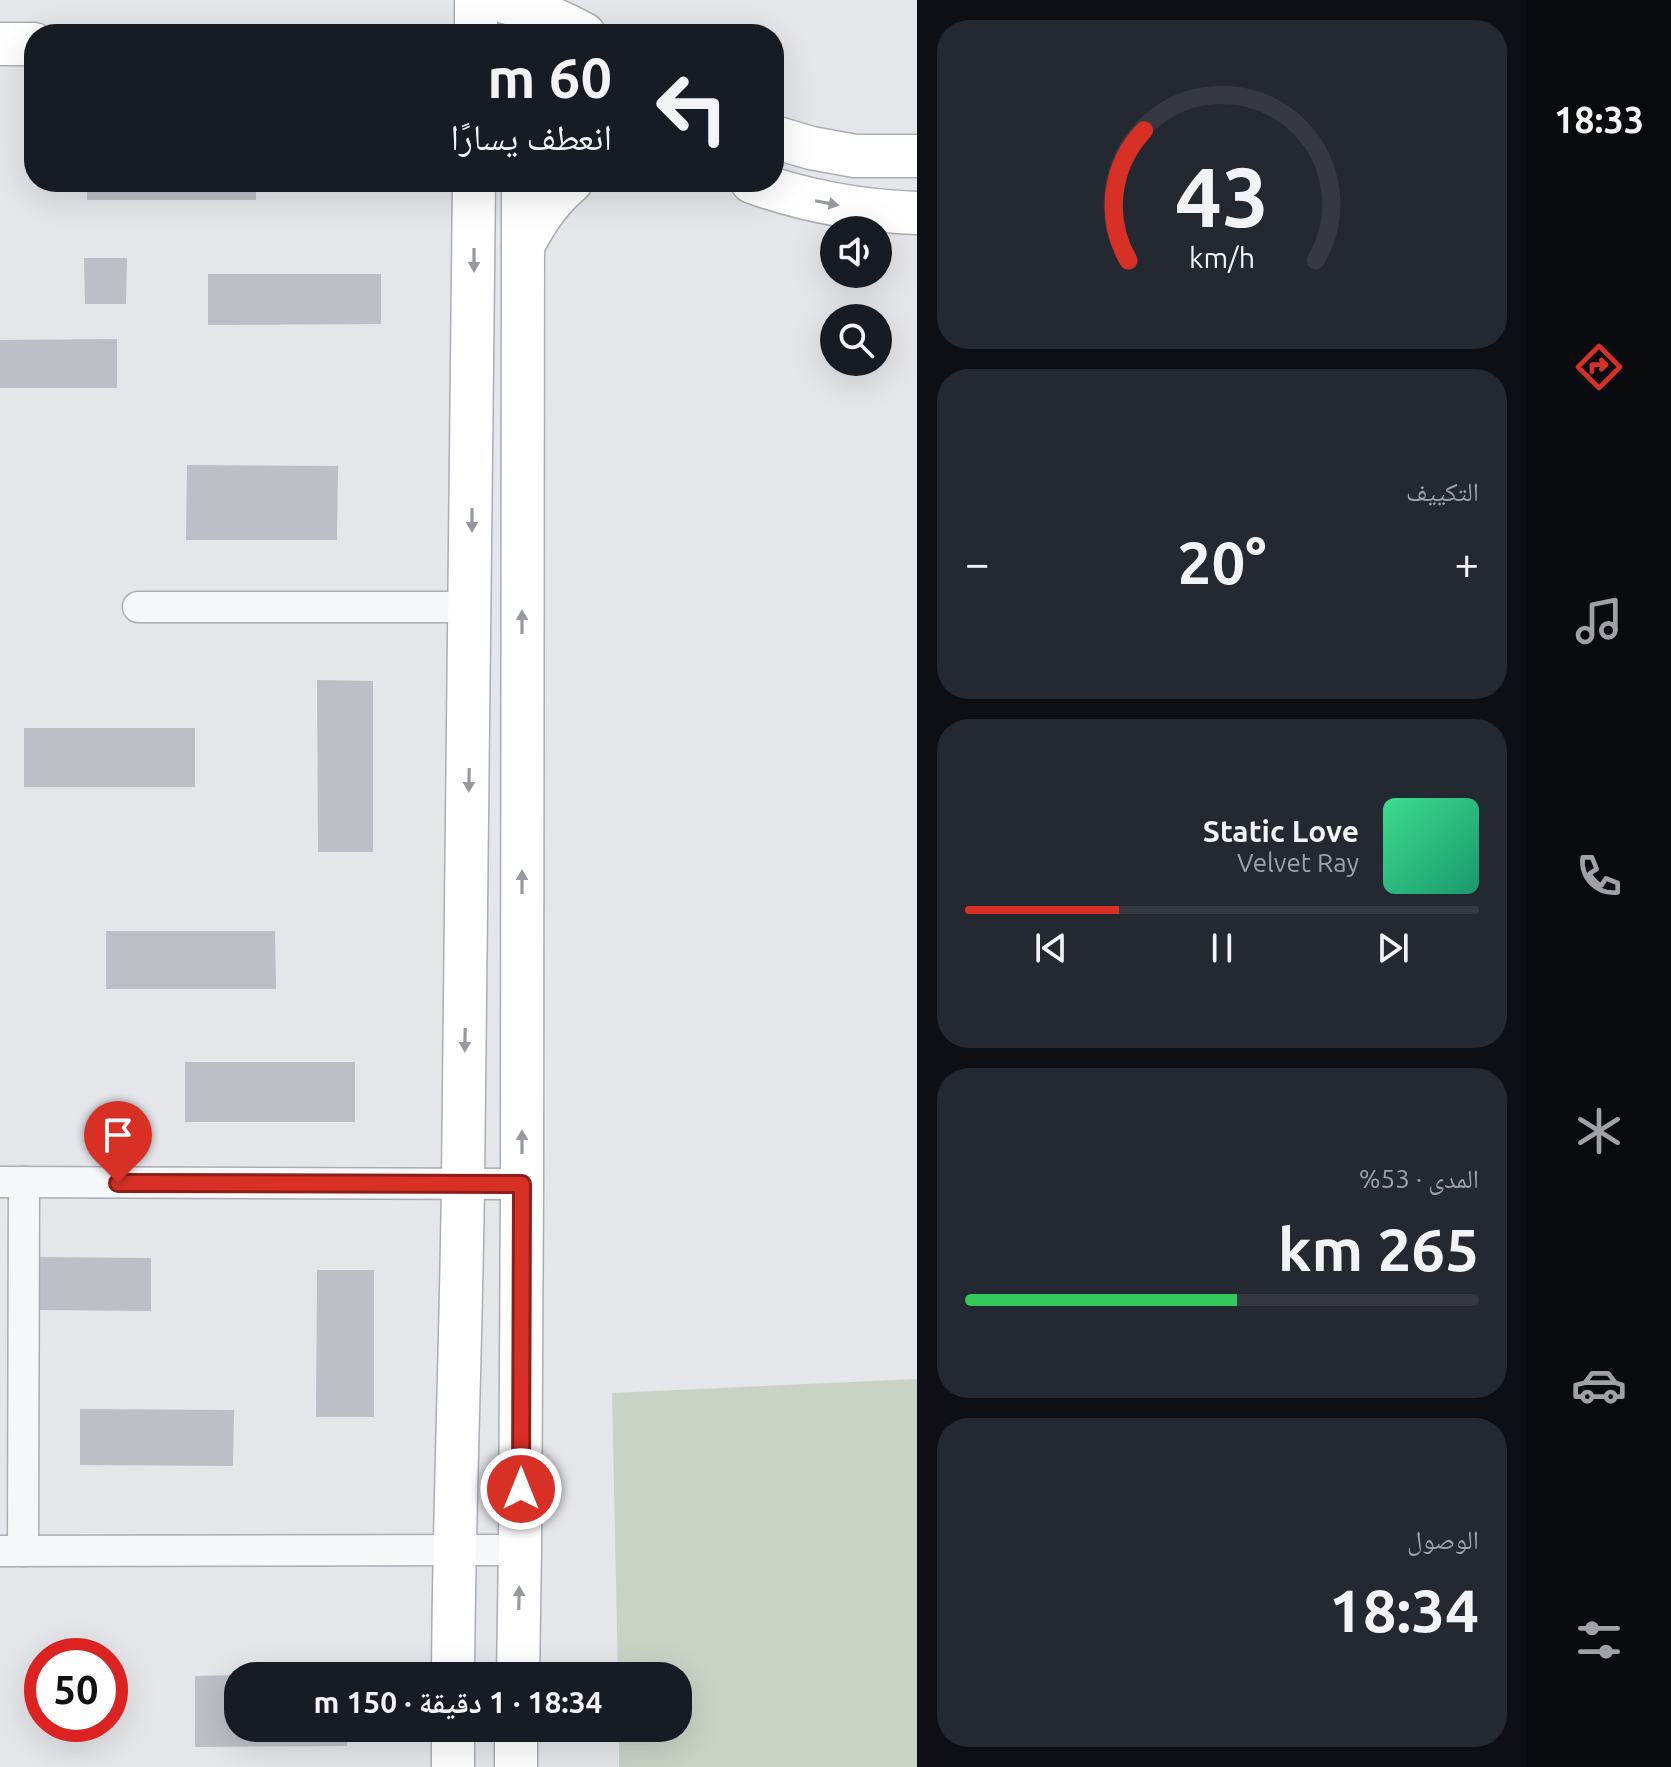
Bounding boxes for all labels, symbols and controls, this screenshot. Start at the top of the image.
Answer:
text: 60 m [487,46,612,109]
icon: left [640,56,744,160]
text: 18:33 [1554,99,1644,140]
text: انعطف يسارًا [451,116,612,157]
text: 43 [1175,148,1269,242]
one-way arrow [814,198,839,210]
map controls [820,216,892,376]
button: sound [820,216,892,288]
text: km/h [1189,241,1255,273]
one-way arrow [468,248,480,273]
button: search [820,304,892,376]
icon: directions [1571,339,1627,395]
text: التكييف [1406,477,1479,506]
one-way arrow [466,508,478,533]
text: 20° [1178,528,1266,595]
text: − [965,538,990,587]
text: + [1454,538,1479,587]
icon: music [1571,593,1627,649]
one-way arrow [516,609,529,634]
one-way arrow [463,768,475,793]
text: Static Love [1203,814,1359,848]
text: Velvet Ray [1237,848,1359,877]
icon: phone [1571,848,1627,904]
one-way arrow [516,869,528,894]
icon: previous [1029,926,1073,970]
icon: pause [1200,926,1244,970]
icon: next [1371,926,1415,970]
one-way arrow [459,1028,472,1053]
pin [84,1101,152,1183]
icon: climate [1571,1103,1627,1159]
icon: arrive [96,1113,140,1157]
one-way arrow [516,1129,528,1154]
text: المدى · 53% [1359,1164,1479,1193]
text: 265 km [1278,1215,1479,1282]
icon: car [1571,1357,1627,1413]
position arrow [479,1447,563,1531]
text: الوصول [1407,1525,1479,1554]
text: 18:34 [1329,1576,1479,1643]
one-way arrow [513,1585,525,1610]
icon: filters [1571,1612,1627,1668]
speed limit sign: 50 [24,1638,128,1742]
text: 18:34 · 1 دقيقة · 150 m [313,1685,603,1719]

